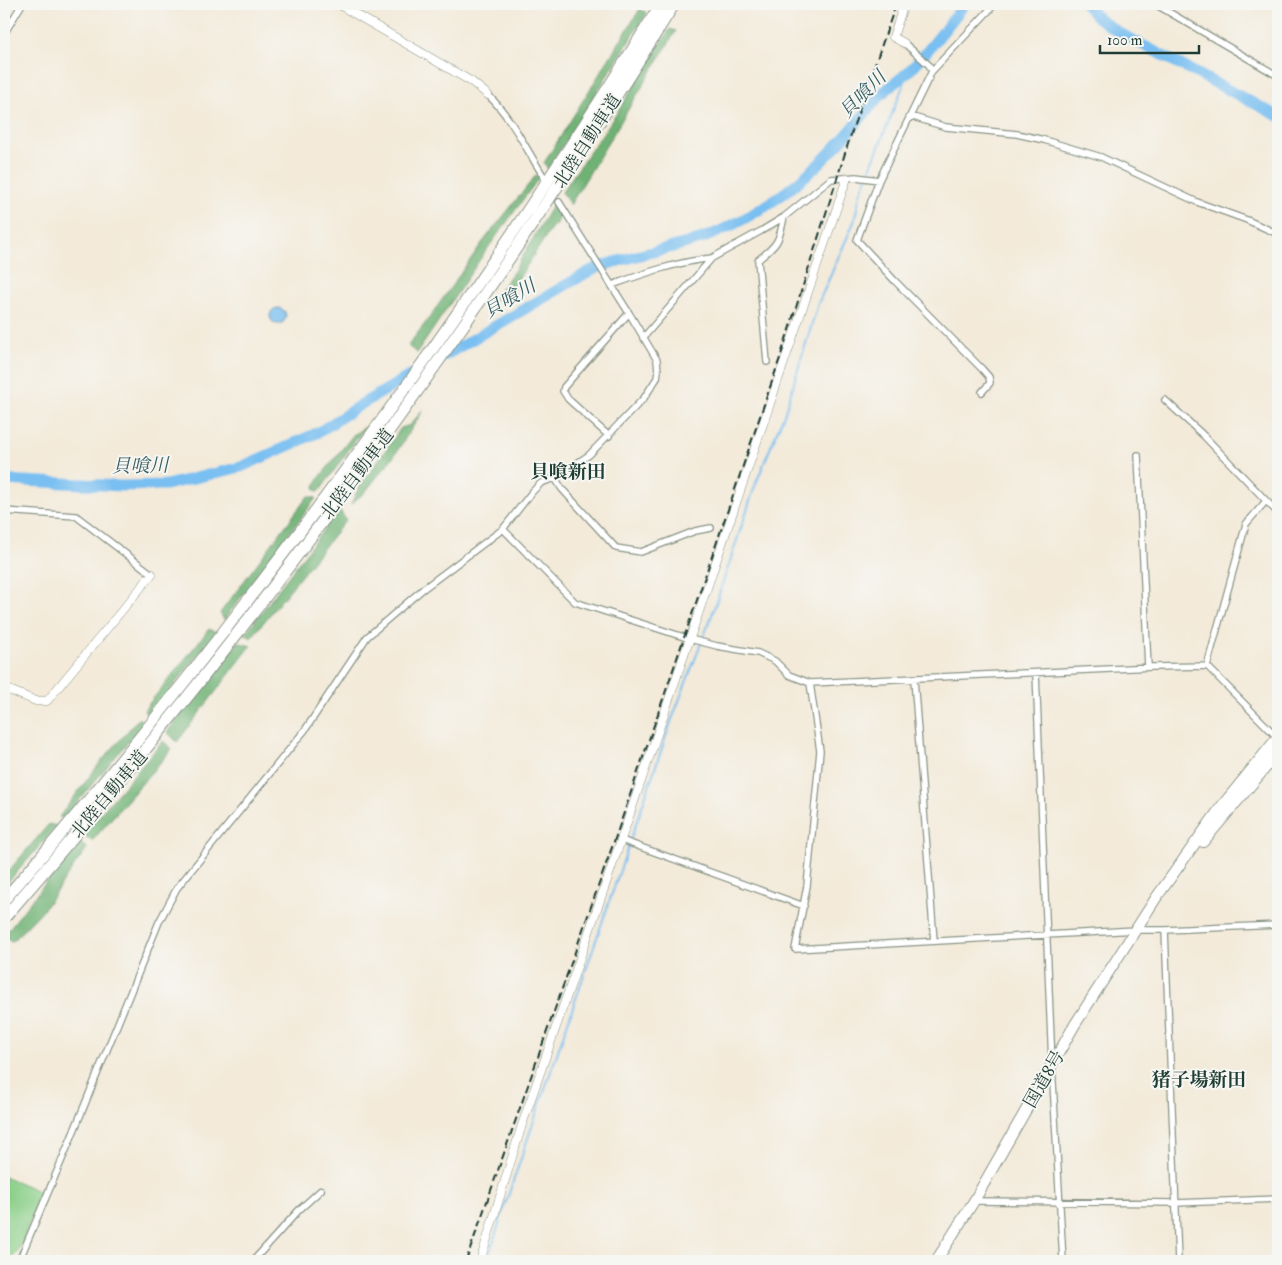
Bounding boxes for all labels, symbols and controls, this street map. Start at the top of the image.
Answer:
scale bar [1100,22,1198,54]
text: 100 m [1107,31,1143,50]
water label: 貝喰川 [834,64,893,124]
street label: 北陸自動車道 [548,90,626,193]
water label: 貝喰川 [479,273,542,324]
street label: 北陸自動車道 [316,424,399,524]
water label: 貝喰川 [111,453,171,478]
district label: 貝喰新田 [530,460,606,484]
street label: 北陸自動車道 [66,746,153,843]
street label: 国道8号 [1019,1046,1070,1112]
district label: 猪子場新田 [1151,1068,1247,1092]

